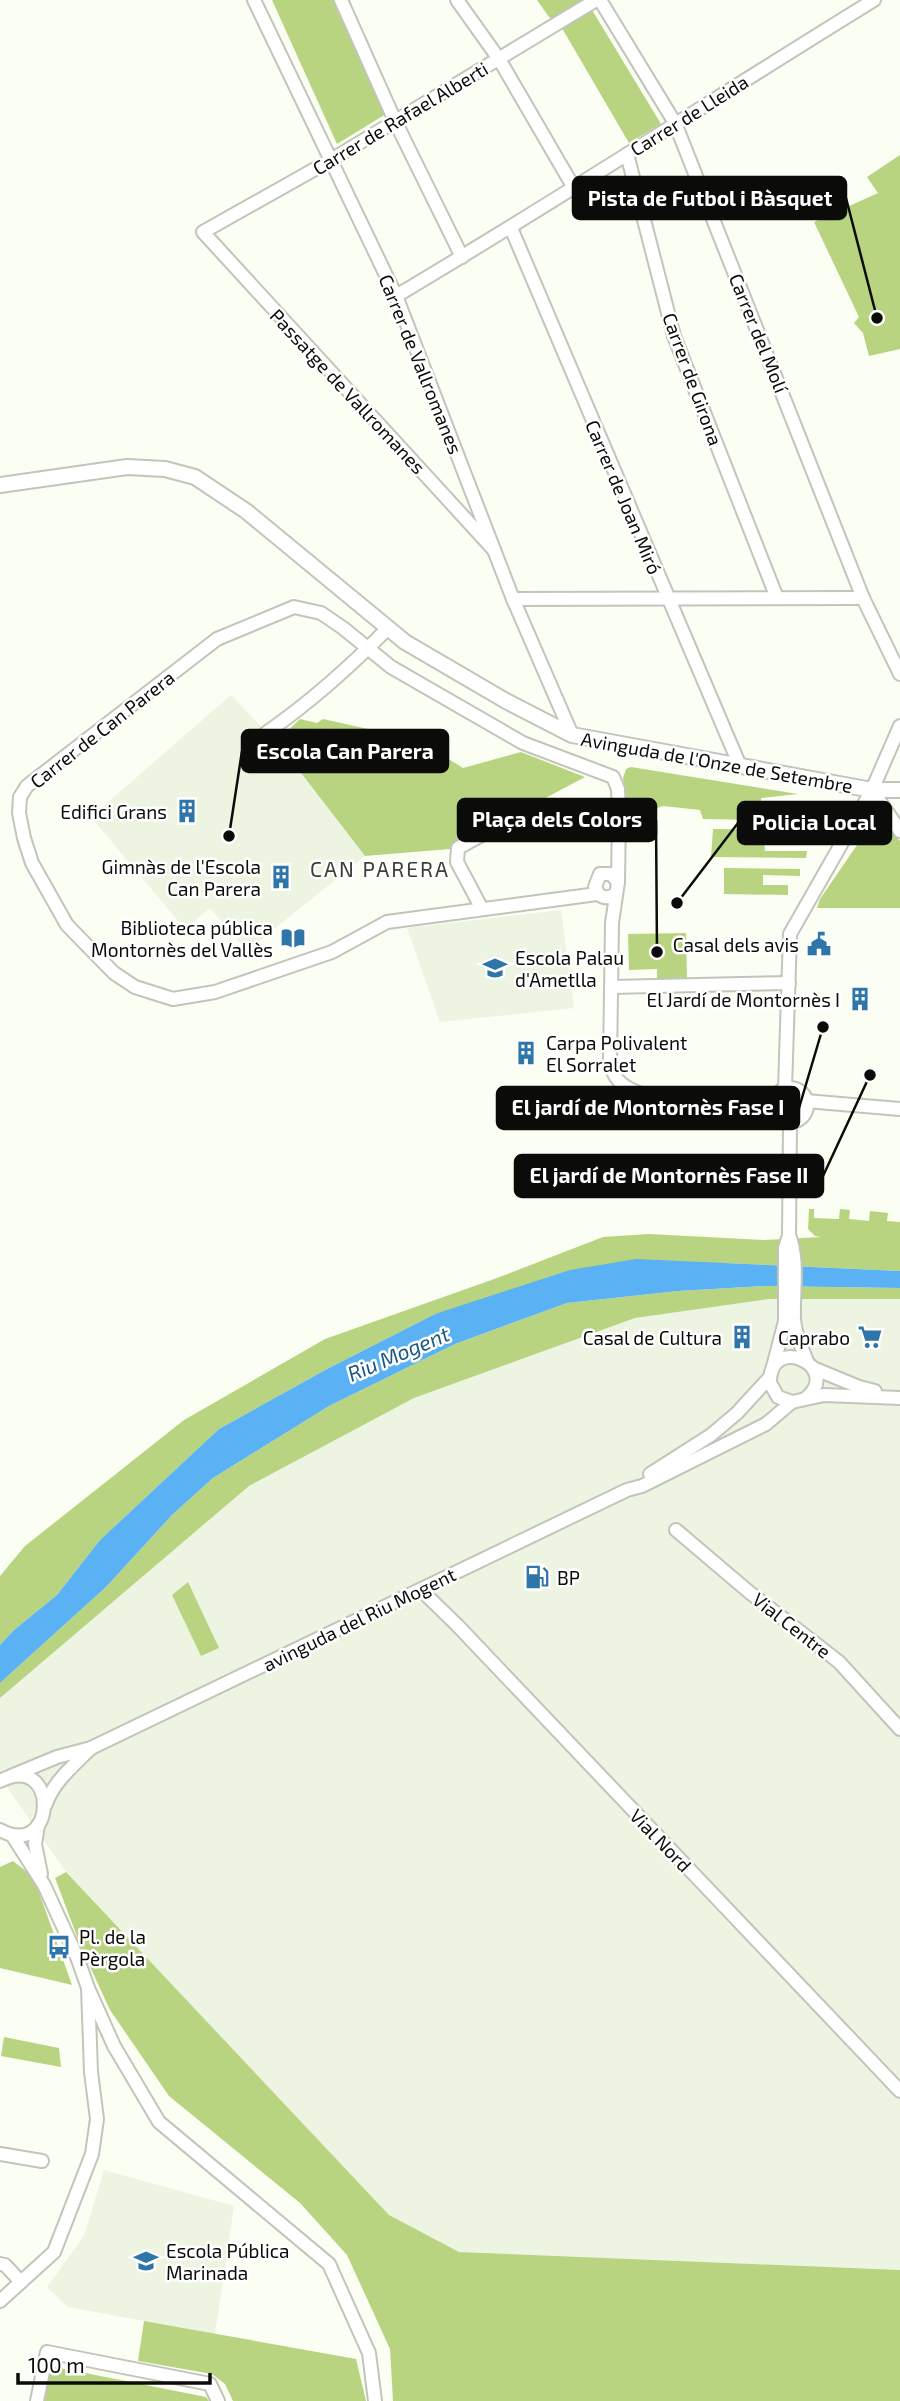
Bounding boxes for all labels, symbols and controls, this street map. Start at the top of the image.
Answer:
street label: Carrer de Rafael Alberti [308,57,492,179]
street label: Carrer de Lleida [626,70,752,160]
callout: Pista de Futbol i Bàsquet [573,177,846,219]
text: Pista de Futbol i Bàsquet [588,185,833,210]
street label: Carrer del Molí [725,270,794,397]
street label: Carrer de Vallromanes [374,271,468,457]
street label: Passatge de Vallromanes [265,304,431,478]
street label: Carrer de Girona [658,310,728,448]
street label: Carrer de Joan Miró [581,416,667,578]
street label: Carrer de Can Parera [25,665,179,793]
street label: Avinguda de l'Onze de Setembre [579,727,855,797]
callout: Escola Can Parera [242,730,448,772]
text: Escola Can Parera [256,738,434,763]
building icon: Edifici Grans [173,797,201,825]
callout: Plaça dels Colors [458,799,656,841]
place label: Edifici Grans [60,800,167,823]
callout: Policia Local [738,802,891,844]
text: Plaça dels Colors [472,806,642,833]
text: Policia Local [752,809,876,834]
place label: Gimnàs de l'Escola Can Parera [101,855,261,900]
district label: CAN PARERA [310,856,450,881]
building icon: Gimnàs de l'Escola Can Parera [267,863,295,891]
place label: Biblioteca pública Montornès del Vallès [91,916,273,961]
library icon: Biblioteca pública Montornès del Vallès [279,924,307,952]
public building icon: Casal dels avis [805,930,833,958]
place label: Casal dels avis [673,933,799,956]
place label: Escola Palau d'Ametlla [515,946,624,991]
school or university icon: Escola Palau d'Ametlla [481,954,509,982]
building icon: El Jardí de Montornès I [846,985,874,1013]
place label: El Jardí de Montornès I [647,988,840,1011]
place label: Carpa Polivalent El Sorralet [546,1031,687,1076]
building icon: Carpa Polivalent El Sorralet [512,1039,540,1067]
callout: El jardí de Montornès Fase I [497,1087,799,1129]
text: El jardí de Montornès Fase I [512,1094,784,1119]
callout: El jardí de Montornès Fase II [515,1155,823,1197]
text: El jardí de Montornès Fase II [530,1162,808,1187]
water label: Riu Mogent [343,1320,453,1386]
building icon: Casal de Cultura [728,1323,756,1351]
supermarket icon: Caprabo [856,1323,884,1351]
place label: Casal de Cultura [583,1326,722,1349]
place label: Caprabo [778,1326,850,1349]
street label: avinguda del Riu Mogent [259,1562,459,1676]
fuel station icon: BP [523,1563,551,1591]
place label: BP [557,1566,580,1589]
street label: Vial Centre [748,1587,836,1663]
street label: Vial Nord [625,1804,697,1876]
place label: Pl. de la Pèrgola [79,1925,146,1970]
bus stop icon: Pl. de la Pèrgola [45,1933,73,1961]
place label: Escola Pública Marinada [166,2239,289,2284]
school or university icon: Escola Pública Marinada [132,2247,160,2275]
scale bar [18,2342,210,2386]
text: 100 m [28,2352,85,2377]

